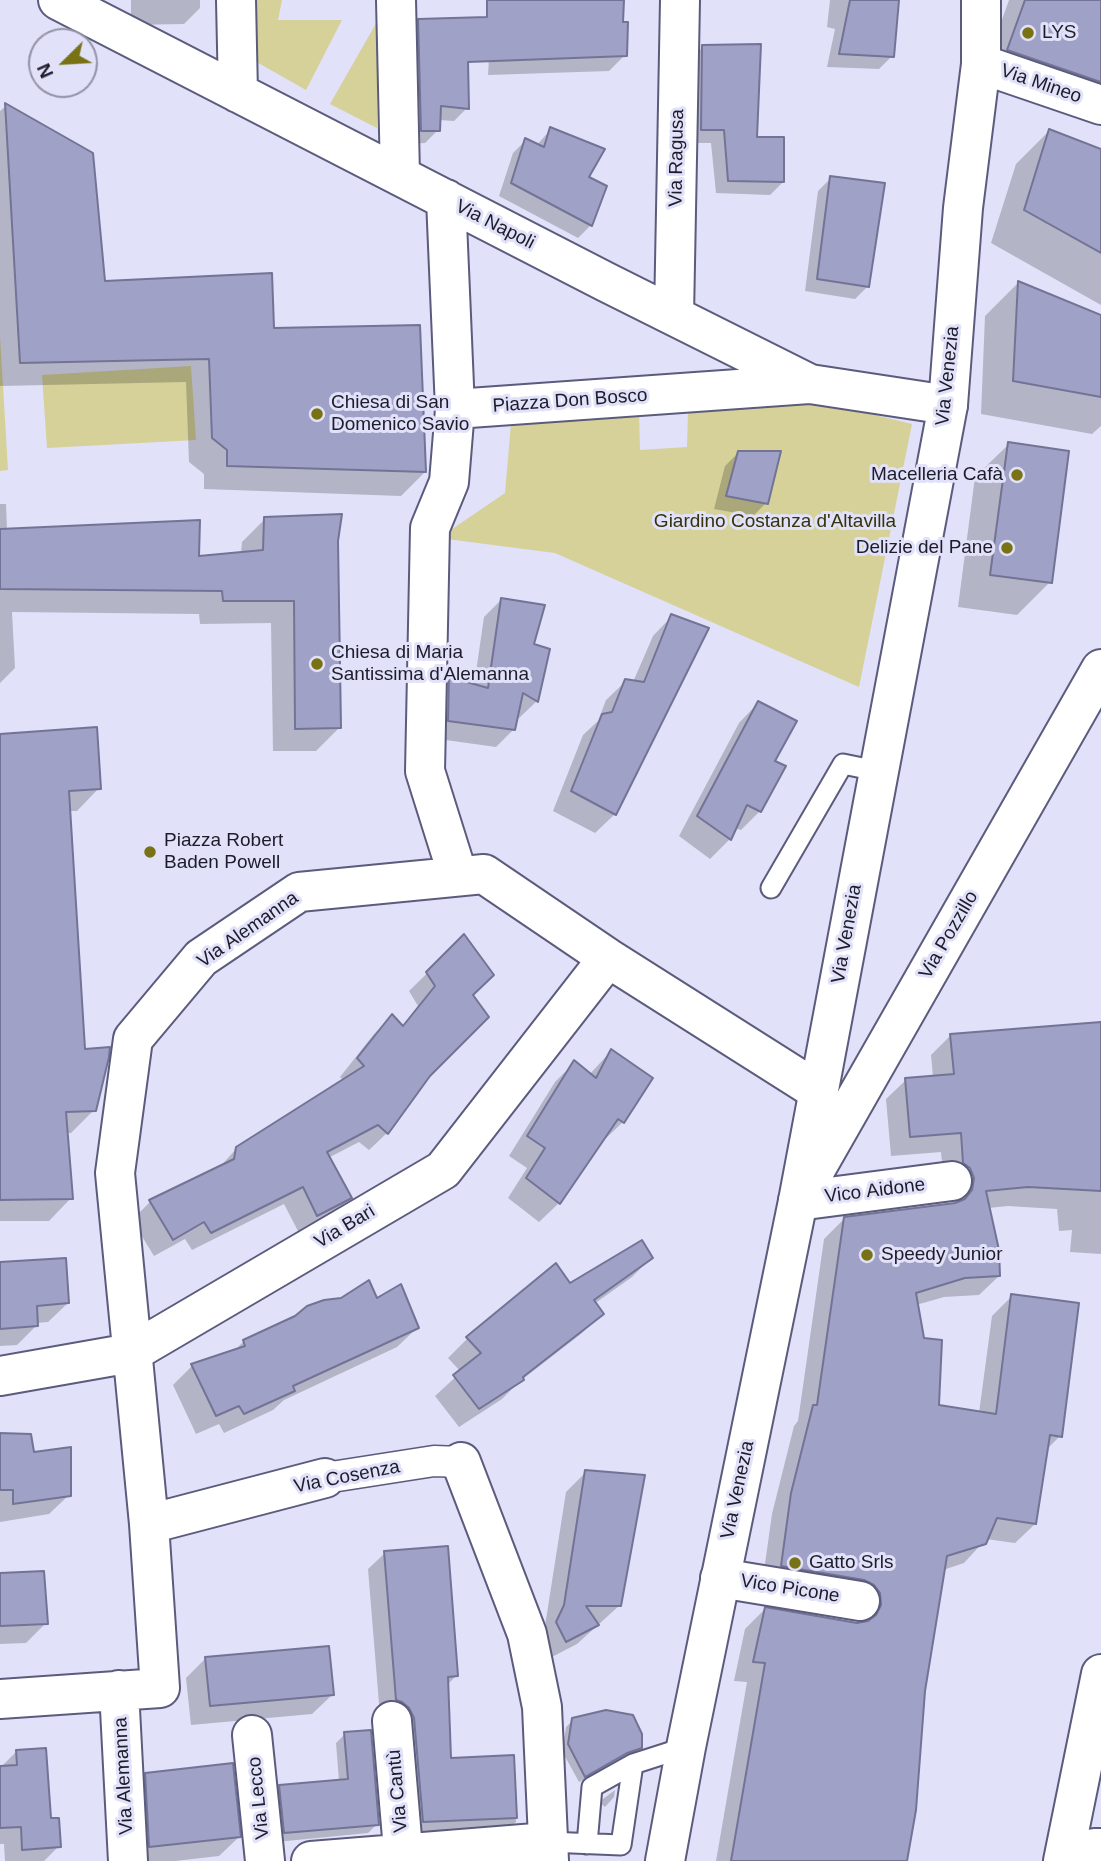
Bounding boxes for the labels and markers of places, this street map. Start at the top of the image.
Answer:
place label: LYS [1042,22,1077,44]
marker: LYS [1020,25,1036,41]
place label: Chiesa di San Domenico Savio [331,392,469,436]
marker: Chiesa di San Domenico Savio [309,406,325,422]
place label: Macelleria Cafà [871,464,1003,486]
marker: Macelleria Cafà [1009,467,1025,483]
place label: Delizie del Pane [856,537,993,559]
marker: Delizie del Pane [999,540,1015,556]
place label: Chiesa di Maria Santissima d'Alemanna [331,642,529,686]
marker: Chiesa di Maria Santissima d'Alemanna [309,656,325,672]
place label: Piazza Robert Baden Powell [164,830,283,874]
marker: Piazza Robert Baden Powell [142,844,158,860]
place label: Speedy Junior [881,1244,1002,1266]
marker: Speedy Junior [859,1247,875,1263]
place label: Gatto Srls [809,1552,893,1574]
marker: Gatto Srls [787,1555,803,1571]

